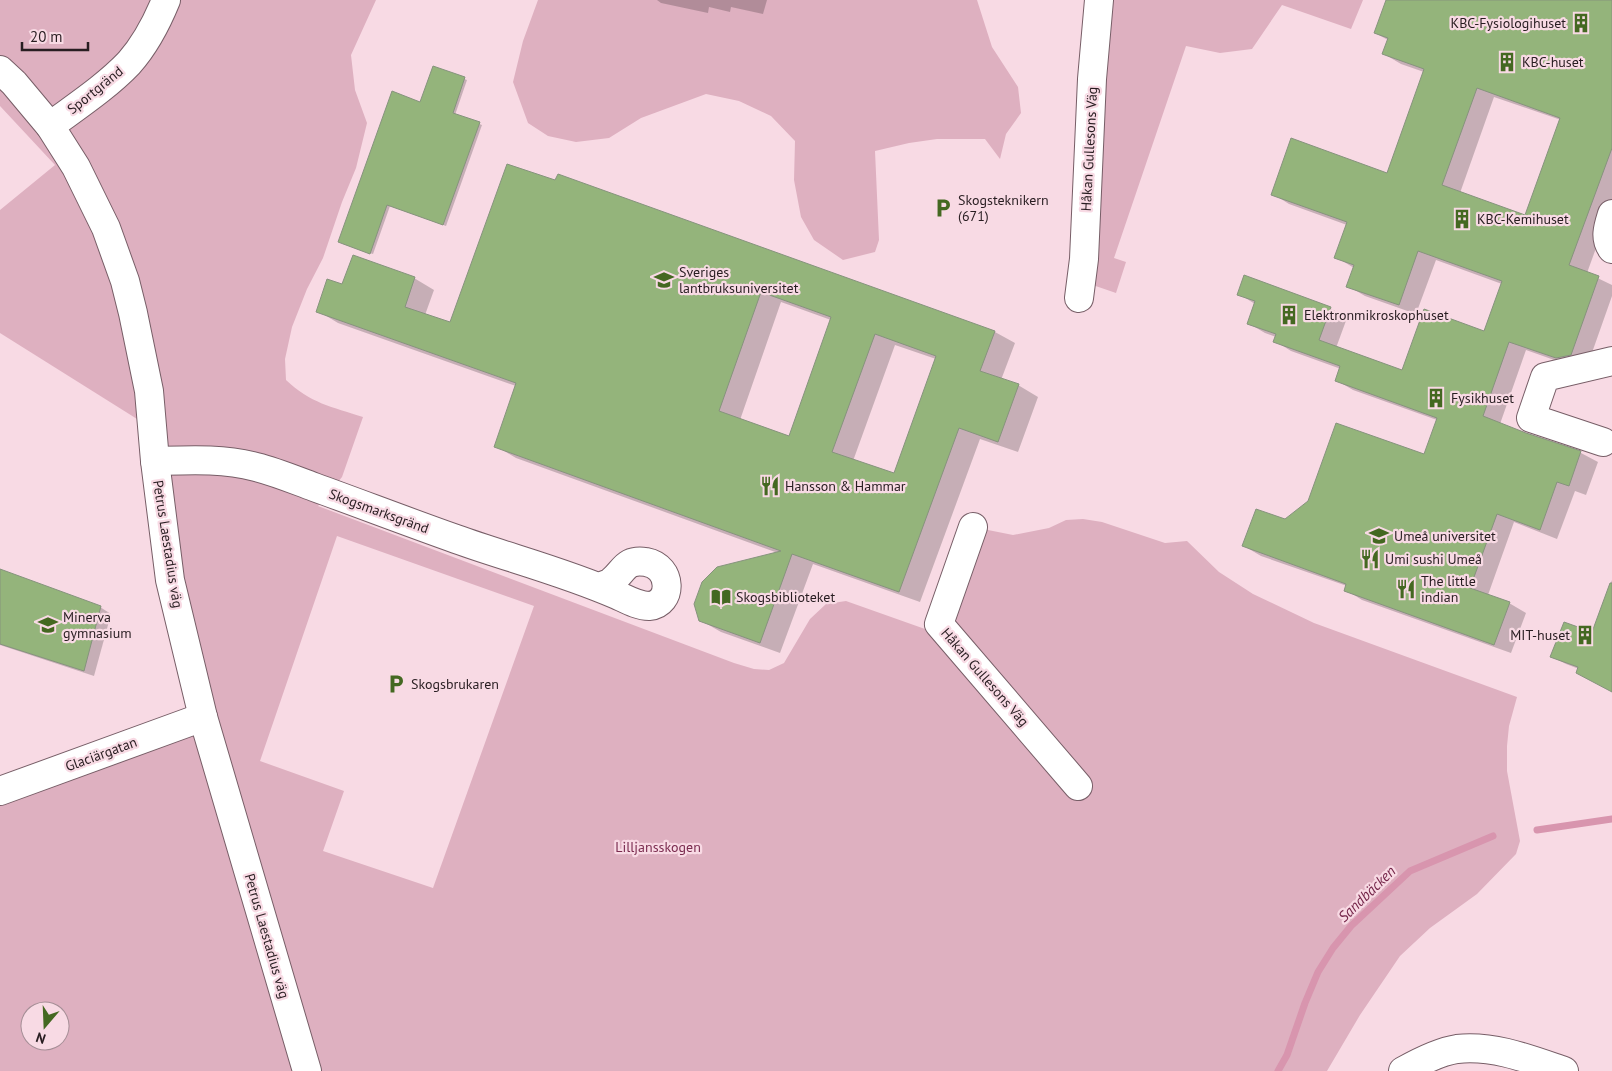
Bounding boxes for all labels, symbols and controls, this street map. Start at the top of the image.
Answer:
building icon: KBC-Fysiologihuset [1570,12,1592,34]
place label: KBC-Fysiologihuset [1451,14,1566,32]
scale bar [22,20,89,52]
text: 20 m [30,27,63,46]
building icon: KBC-huset [1496,51,1518,73]
place label: KBC-huset [1522,53,1584,71]
street label: Sportgränd [63,62,127,118]
street label: Håkan Gullesons Väg [1077,86,1101,212]
place label: Skogsteknikern (671) [958,191,1049,225]
parking icon: Skogsteknikern (671) [932,197,954,219]
building icon: KBC-Kemihuset [1451,208,1473,230]
place label: KBC-Kemihuset [1477,210,1569,228]
place label: Sveriges lantbruksuniversitet [679,263,799,297]
school or university icon: Sveriges lantbruksuniversitet [653,269,675,291]
building icon: Elektronmikroskophuset [1278,304,1300,326]
place label: Elektronmikroskophuset [1304,306,1449,324]
building icon: Fysikhuset [1425,387,1447,409]
place label: Fysikhuset [1451,389,1514,407]
restaurant icon: Hansson & Hammar [759,475,781,497]
place label: Hansson & Hammar [785,477,906,495]
street label: Petrus Laestadius väg [149,479,187,609]
street label: Skogsmarksgränd [327,485,431,537]
school or university icon: Umeå universitet [1368,525,1390,547]
place label: Umeå universitet [1394,527,1496,545]
restaurant icon: Umi sushi Umeå [1359,548,1381,570]
place label: Umi sushi Umeå [1385,550,1482,568]
place label: The little indian [1421,572,1476,606]
restaurant icon: The little indian [1395,578,1417,600]
library icon: Skogsbiblioteket [710,586,732,608]
place label: Skogsbiblioteket [736,588,835,606]
place label: Minerva gymnasium [63,608,132,642]
school or university icon: Minerva gymnasium [37,614,59,636]
street label: Håkan Gullesons Väg [937,624,1033,730]
building icon: MIT-huset [1574,624,1596,646]
place label: MIT-huset [1510,626,1570,644]
parking icon: Skogsbrukaren [385,673,407,695]
place label: Skogsbrukaren [411,675,499,693]
street label: Glaciärgatan [63,733,139,775]
park label: Lilljansskogen [615,838,701,856]
water label: Sandbäcken [1334,861,1400,926]
street label: Petrus Laestadius väg [241,871,293,1001]
north arrow [20,1001,70,1051]
text: N [33,1028,48,1048]

